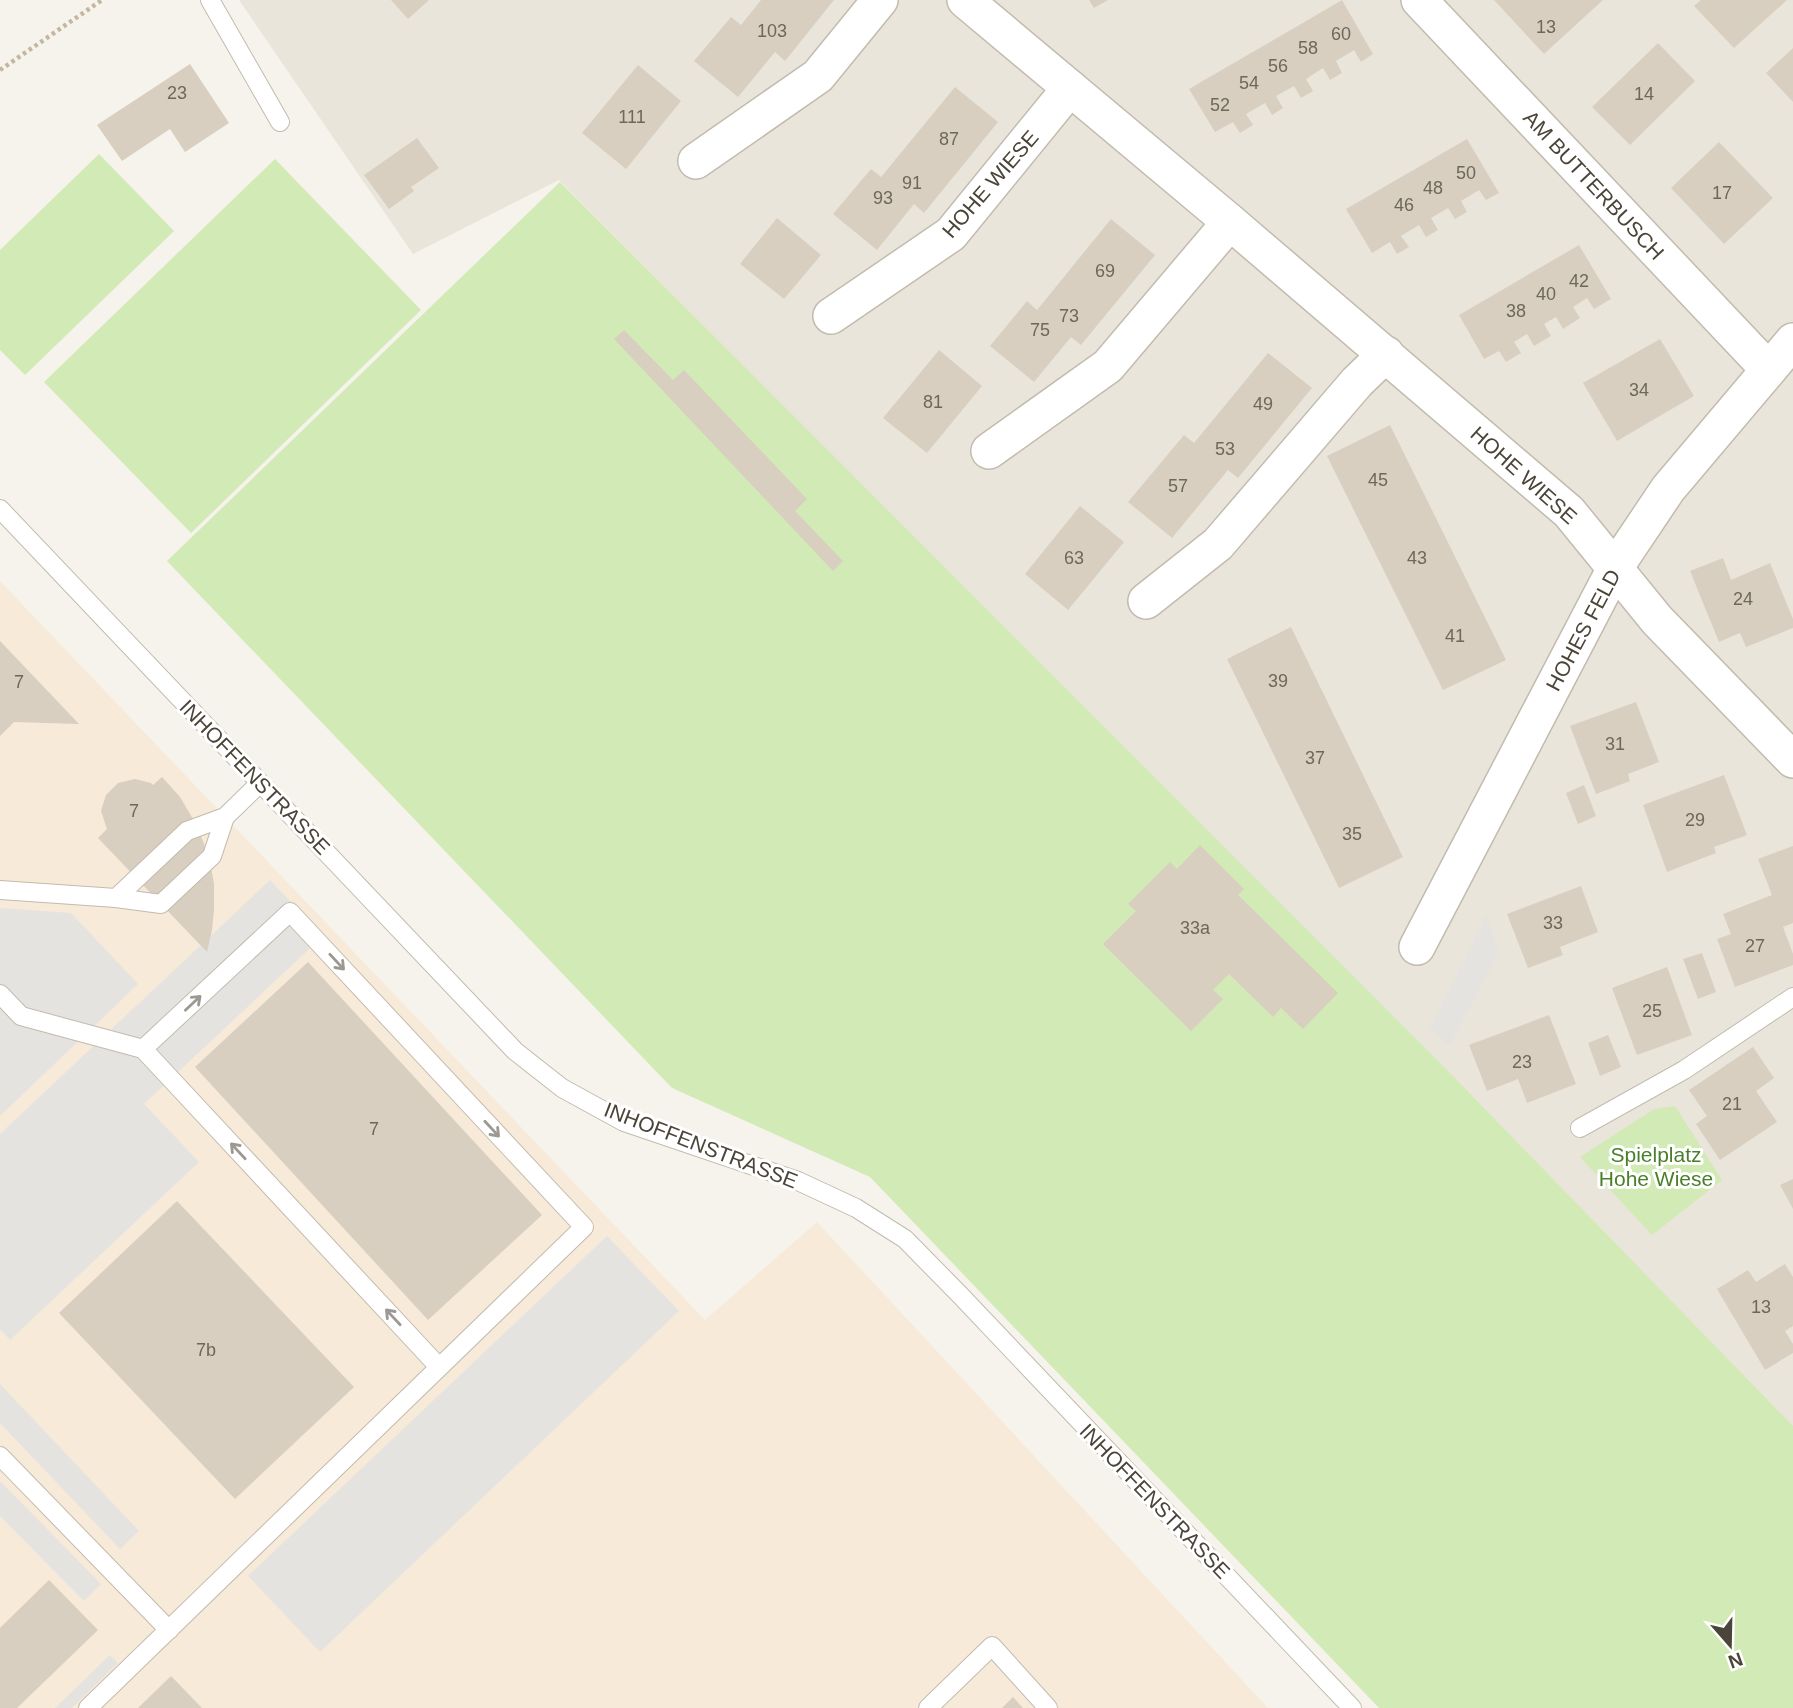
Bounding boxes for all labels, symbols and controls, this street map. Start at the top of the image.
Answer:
house number: 13 [1536,17,1556,37]
house number: 103 [757,21,787,41]
house number: 60 [1331,24,1351,44]
house number: 58 [1298,38,1318,58]
house number: 56 [1268,56,1288,76]
house number: 54 [1239,73,1259,93]
house number: 23 [167,83,187,103]
house number: 14 [1634,84,1654,104]
house number: 52 [1210,95,1230,115]
street label: AM BUTTERBUSCH [1519,106,1669,264]
house number: 111 [618,107,646,127]
street label: HOHE WIESE [937,126,1043,242]
house number: 87 [939,129,959,149]
house number: 50 [1456,163,1476,183]
house number: 91 [902,173,922,193]
house number: 48 [1423,178,1443,198]
house number: 17 [1712,183,1732,203]
house number: 93 [873,188,893,208]
house number: 46 [1394,195,1414,215]
house number: 69 [1095,261,1115,281]
house number: 42 [1569,271,1589,291]
house number: 40 [1536,284,1556,304]
house number: 38 [1506,301,1526,321]
house number: 73 [1059,306,1079,326]
house number: 75 [1030,320,1050,340]
house number: 34 [1629,380,1649,400]
house number: 81 [923,392,943,412]
house number: 49 [1253,394,1273,414]
street label: HOHE WIESE [1466,422,1582,528]
house number: 53 [1215,439,1235,459]
house number: 45 [1368,470,1388,490]
house number: 57 [1168,476,1188,496]
house number: 63 [1064,548,1084,568]
house number: 43 [1407,548,1427,568]
street label: HOHES FELD [1541,565,1625,695]
house number: 24 [1733,589,1753,609]
house number: 41 [1445,626,1465,646]
house number: 39 [1268,671,1288,691]
house number: 7 [14,672,24,692]
street label: INHOFFENSTRASSE [175,695,335,859]
house number: 31 [1605,734,1625,754]
house number: 37 [1305,748,1325,768]
house number: 7 [129,801,139,821]
house number: 29 [1685,810,1705,830]
house number: 35 [1342,824,1362,844]
house number: 33 [1543,913,1563,933]
house number: 33a [1180,918,1211,938]
house number: 27 [1745,936,1765,956]
one-way arrow [328,953,345,970]
one-way arrow [184,994,201,1011]
house number: 25 [1642,1001,1662,1021]
house number: 23 [1512,1052,1532,1072]
house number: 21 [1722,1094,1742,1114]
street label: INHOFFENSTRASSE [601,1097,801,1193]
house number: 7 [369,1119,379,1139]
one-way arrow [483,1120,500,1137]
one-way arrow [230,1142,246,1160]
park label: Spielplatz Hohe Wiese [1599,1143,1713,1190]
house number: 13 [1751,1297,1771,1317]
one-way arrow [385,1308,401,1326]
house number: 7b [196,1340,216,1360]
street label: INHOFFENSTRASSE [1075,1419,1235,1583]
north arrow [1695,1610,1765,1680]
text: N [1726,1648,1746,1673]

